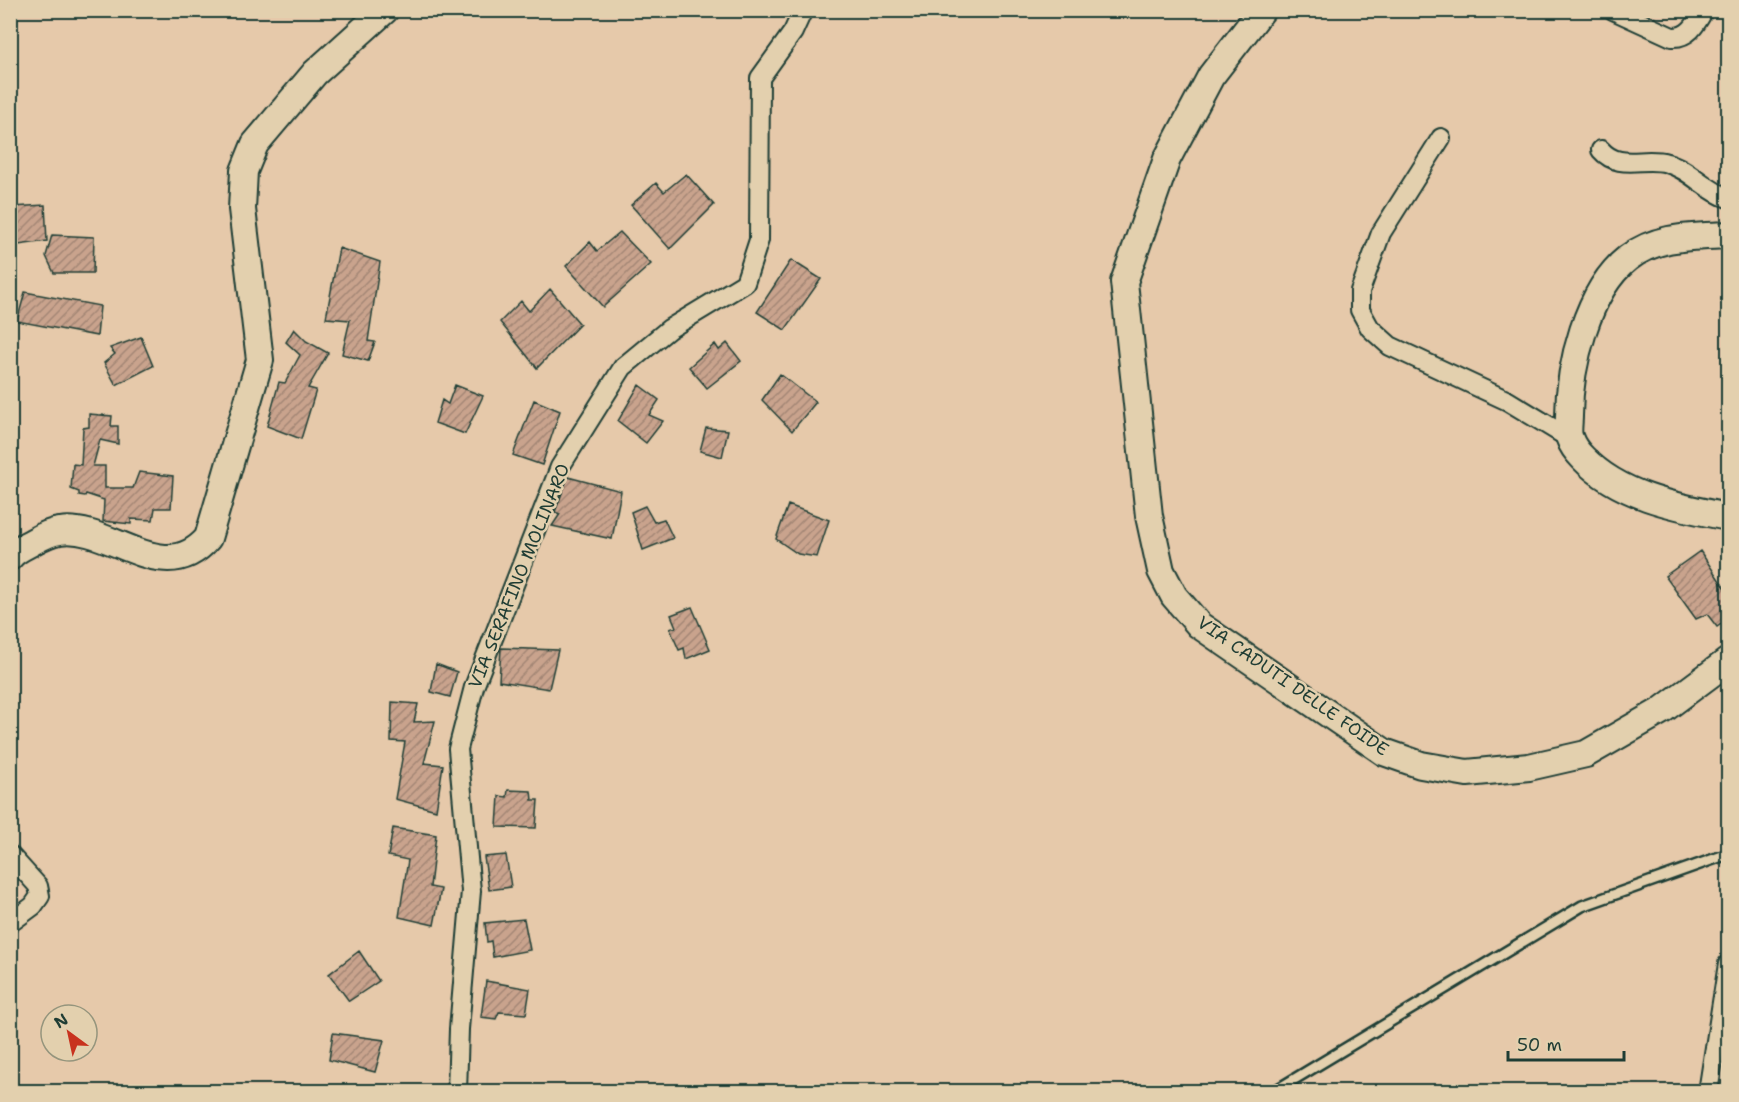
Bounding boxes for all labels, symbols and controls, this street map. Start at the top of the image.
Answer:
street label: VIA SERAFINO MOLINARO [463,460,575,692]
street label: VIA CADUTI DELLE FOIDE [1192,611,1394,761]
north arrow [39,1003,99,1063]
text: N [50,1009,72,1033]
scale bar [1508,1024,1624,1062]
text: 50 m [1517,1033,1562,1057]

